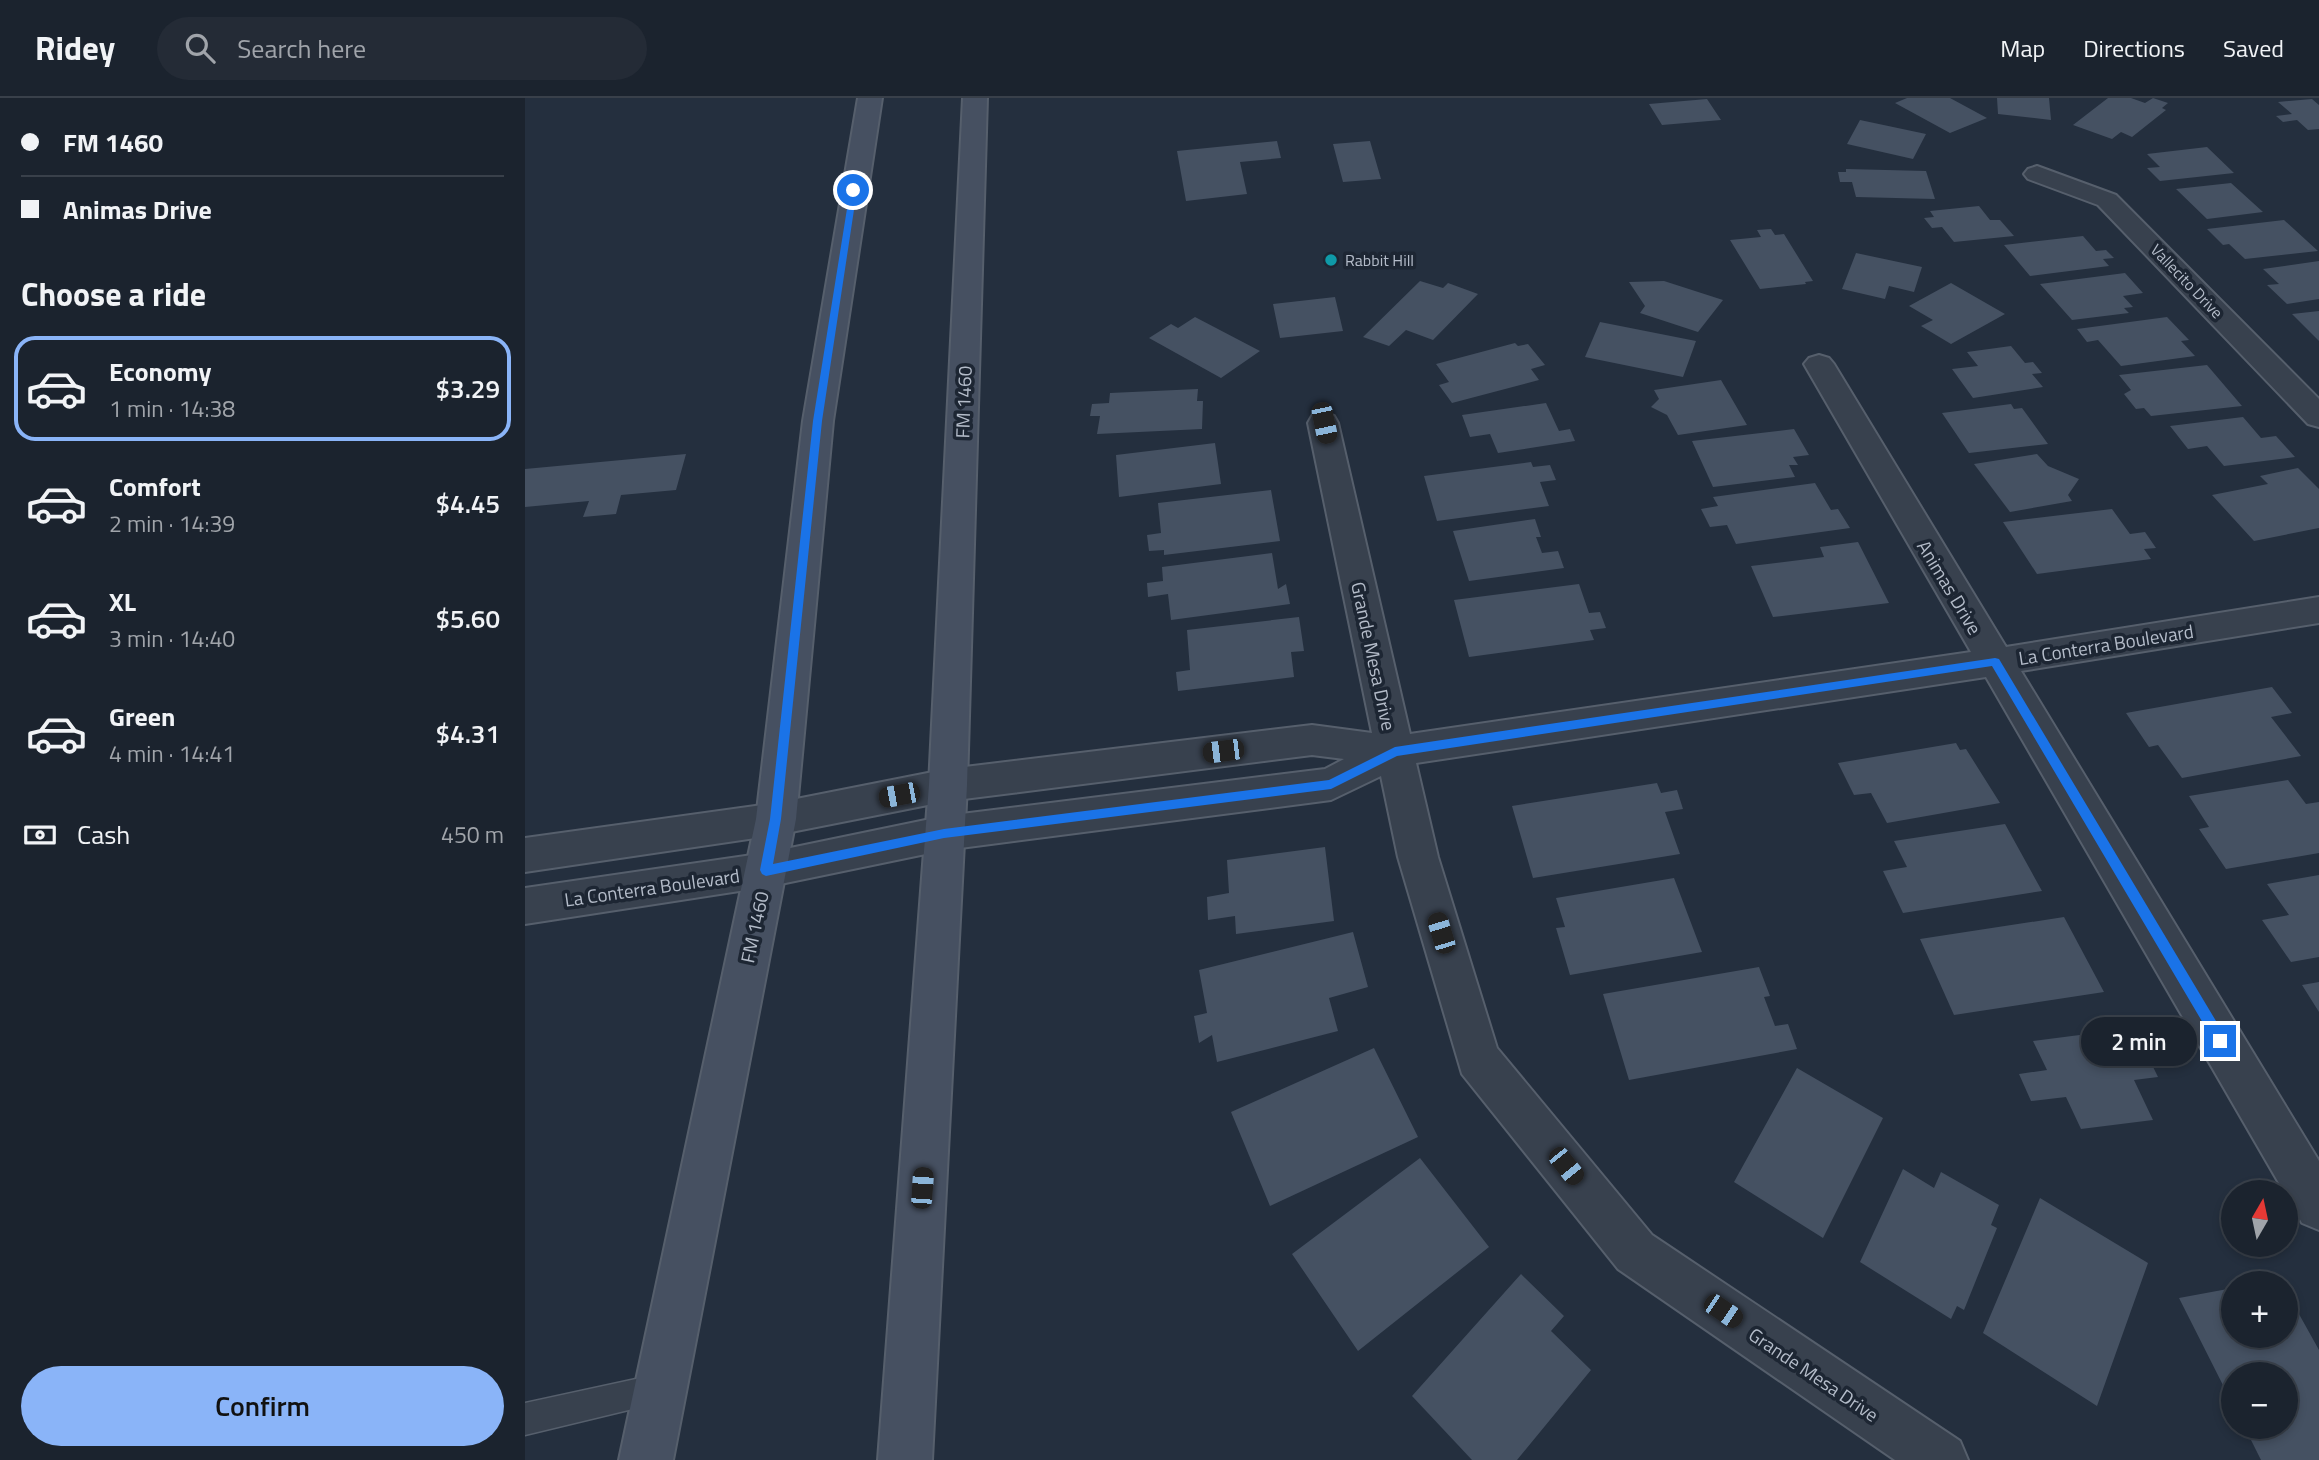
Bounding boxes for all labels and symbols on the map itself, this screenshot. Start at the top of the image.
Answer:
route start [837,174,869,206]
street label: Vallecito Drive [2145,238,2229,324]
place label: Rabbit Hill [1345,248,1414,272]
marker: Rabbit Hill [1323,252,1339,268]
street label: FM 1460 [947,365,979,439]
car [1310,400,1339,446]
street label: Animas Drive [1910,534,1990,640]
street label: Grande Mesa Drive [1344,579,1404,733]
street label: La Conterra Boulevard [2016,616,2196,672]
car [1201,738,1246,764]
car [877,781,922,809]
street label: La Conterra Boulevard [562,860,742,914]
street label: FM 1460 [732,888,776,966]
car [1425,910,1458,956]
callout: 2 min [2080,1016,2195,1066]
route end [2204,1025,2236,1057]
car [1545,1143,1588,1189]
car [911,1166,934,1210]
north arrow [2221,1180,2298,1256]
car [1700,1291,1747,1331]
street label: Grande Mesa Drive [1743,1320,1885,1428]

